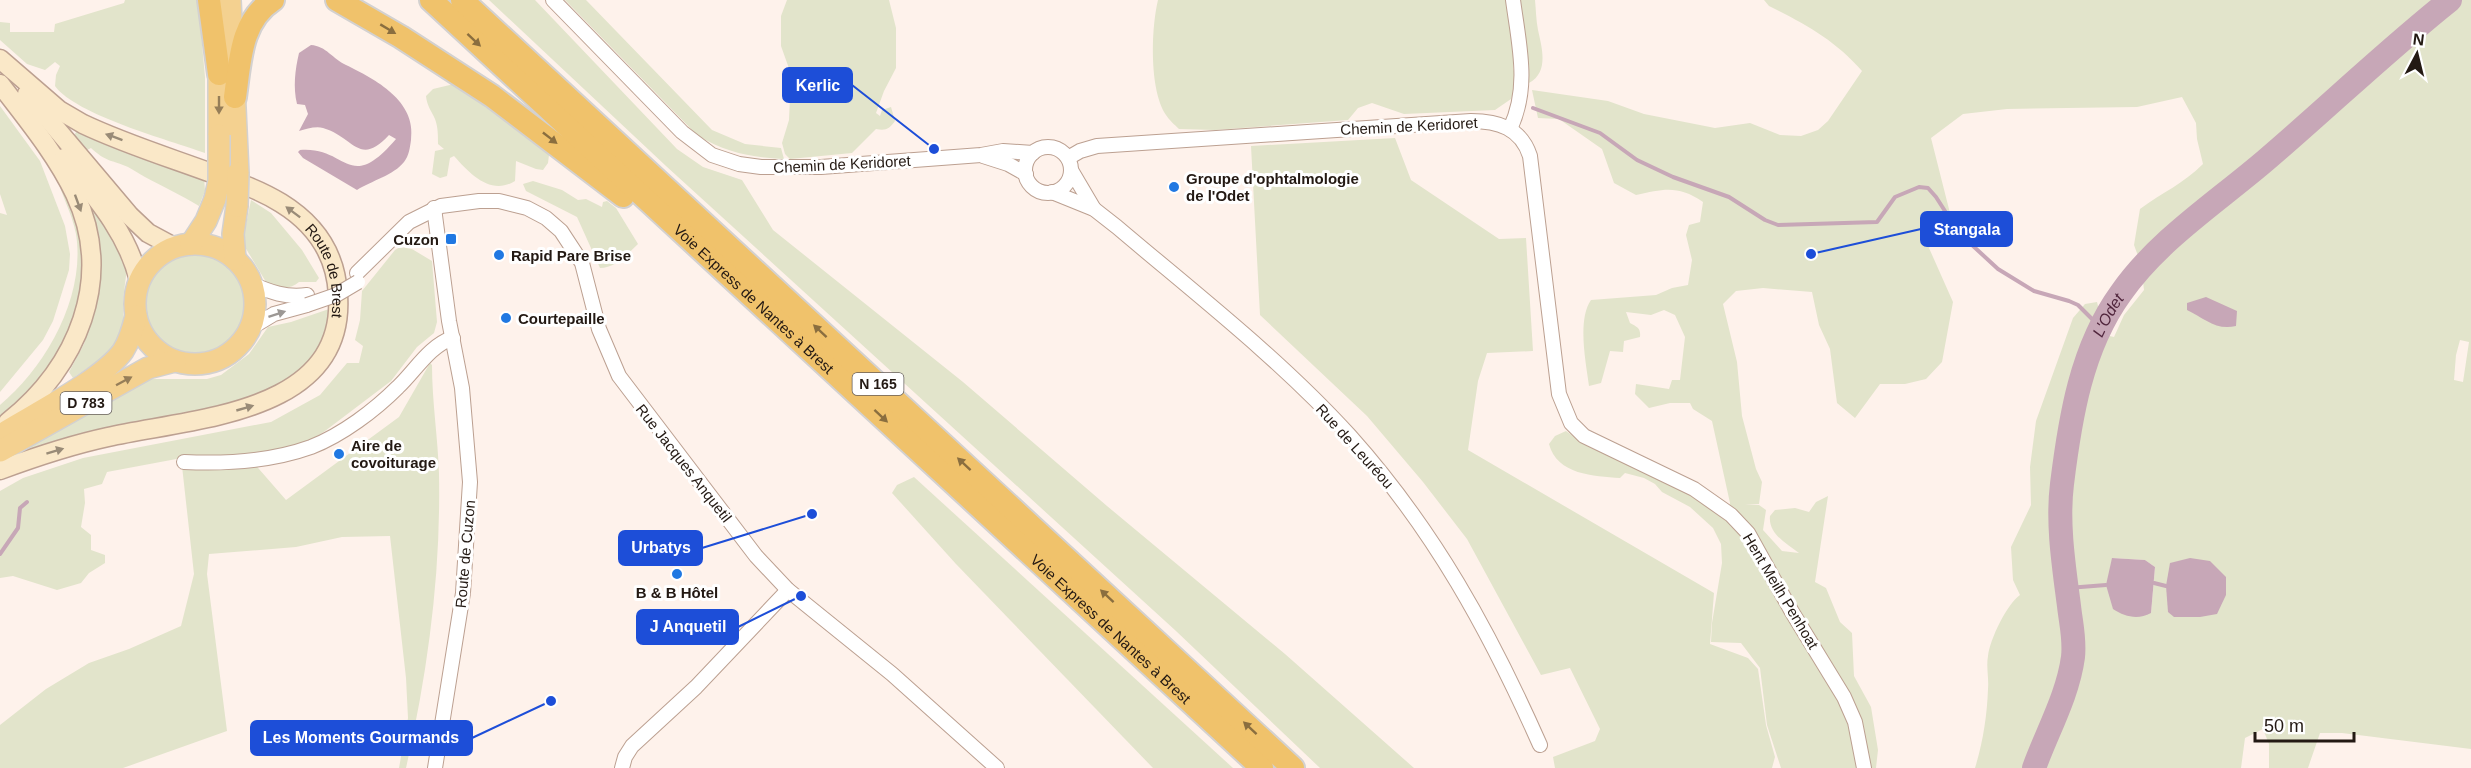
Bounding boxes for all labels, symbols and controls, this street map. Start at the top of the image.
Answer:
one-way arrow [380,24,396,35]
north arrow [2387,24,2447,84]
text: N [2412,30,2426,49]
one-way arrow [466,33,481,46]
callout: Kerlic [783,68,852,102]
text: Kerlic [796,77,840,94]
one-way arrow [214,95,224,114]
street label: Chemin de Keridoret [1340,114,1479,138]
one-way arrow [105,131,123,141]
one-way arrow [542,132,557,144]
street label: Chemin de Keridoret [773,152,912,176]
place label: Groupe d'ophtalmologie de l'Odet [1186,170,1359,204]
marker: Groupe d'ophtalmologie de l'Odet [1167,180,1181,194]
one-way arrow [73,194,83,212]
one-way arrow [286,206,302,218]
callout: Stangala [1921,212,2012,246]
street label: Route de Brest [302,220,347,320]
street label: Voie Express de Nantes à Brest [671,220,838,377]
text: Stangala [1934,221,2000,238]
place label: Cuzon [393,231,439,248]
marker: Cuzon [444,232,458,246]
place label: Rapid Pare Brise [511,247,631,264]
marker: Rapid Pare Brise [492,248,506,262]
water label: L'Odet [2089,290,2127,339]
one-way arrow [268,308,286,318]
place label: Courtepaille [518,310,605,327]
marker: Courtepaille [499,311,513,325]
one-way arrow [813,324,828,338]
road number: N 165 [852,373,904,395]
one-way arrow [116,376,133,386]
road number: D 783 [60,392,112,414]
street label: Rue de Leuréou [1313,400,1397,492]
street label: Rue Jacques Anquetil [633,401,735,525]
one-way arrow [236,403,254,412]
one-way arrow [873,409,888,422]
place label: Aire de covoiturage [351,437,436,471]
one-way arrow [46,446,64,455]
marker: Aire de covoiturage [332,447,346,461]
one-way arrow [957,457,971,471]
street label: Route de Cuzon [452,499,478,609]
street label: Hent Meilh Penhoat [1740,530,1823,653]
callout: Urbatys [619,531,702,565]
text: Urbatys [631,539,691,556]
street label: Voie Express de Nantes à Brest [1027,550,1195,707]
marker: B & B Hôtel [670,567,684,581]
place label: B & B Hôtel [636,584,718,601]
one-way arrow [1100,590,1115,603]
callout: J Anquetil [637,610,738,644]
text: J Anquetil [650,618,726,635]
scale bar [2255,705,2354,743]
text: 50 m [2264,716,2304,736]
callout: Les Moments Gourmands [251,721,472,755]
one-way arrow [1243,722,1258,735]
text: Les Moments Gourmands [263,729,459,746]

